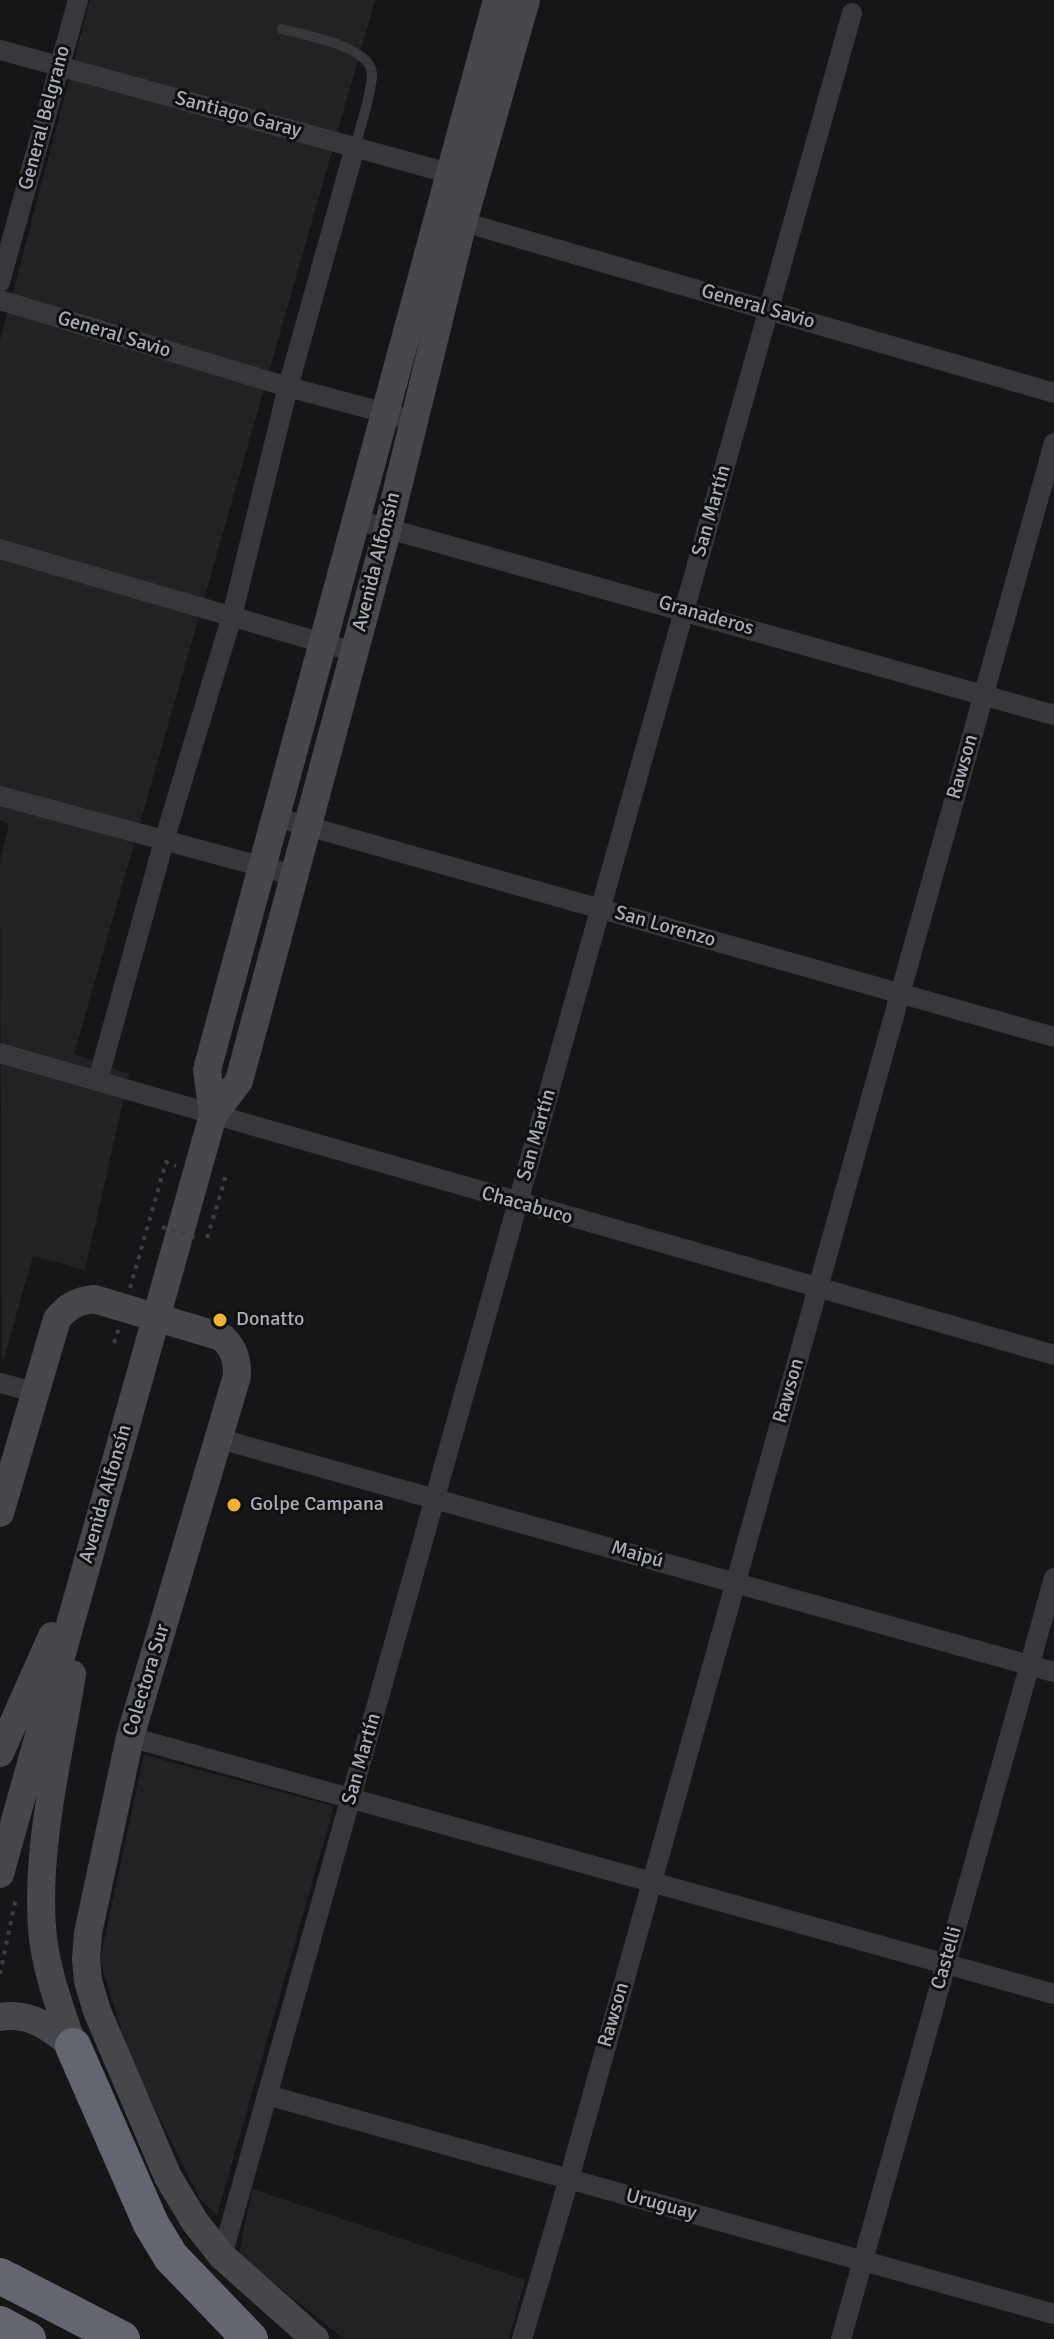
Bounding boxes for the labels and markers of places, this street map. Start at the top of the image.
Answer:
place label: Donatto [236,1308,304,1332]
marker: Donatto [211,1311,229,1329]
place label: Golpe Campana [250,1493,384,1517]
marker: Golpe Campana [225,1496,243,1514]

